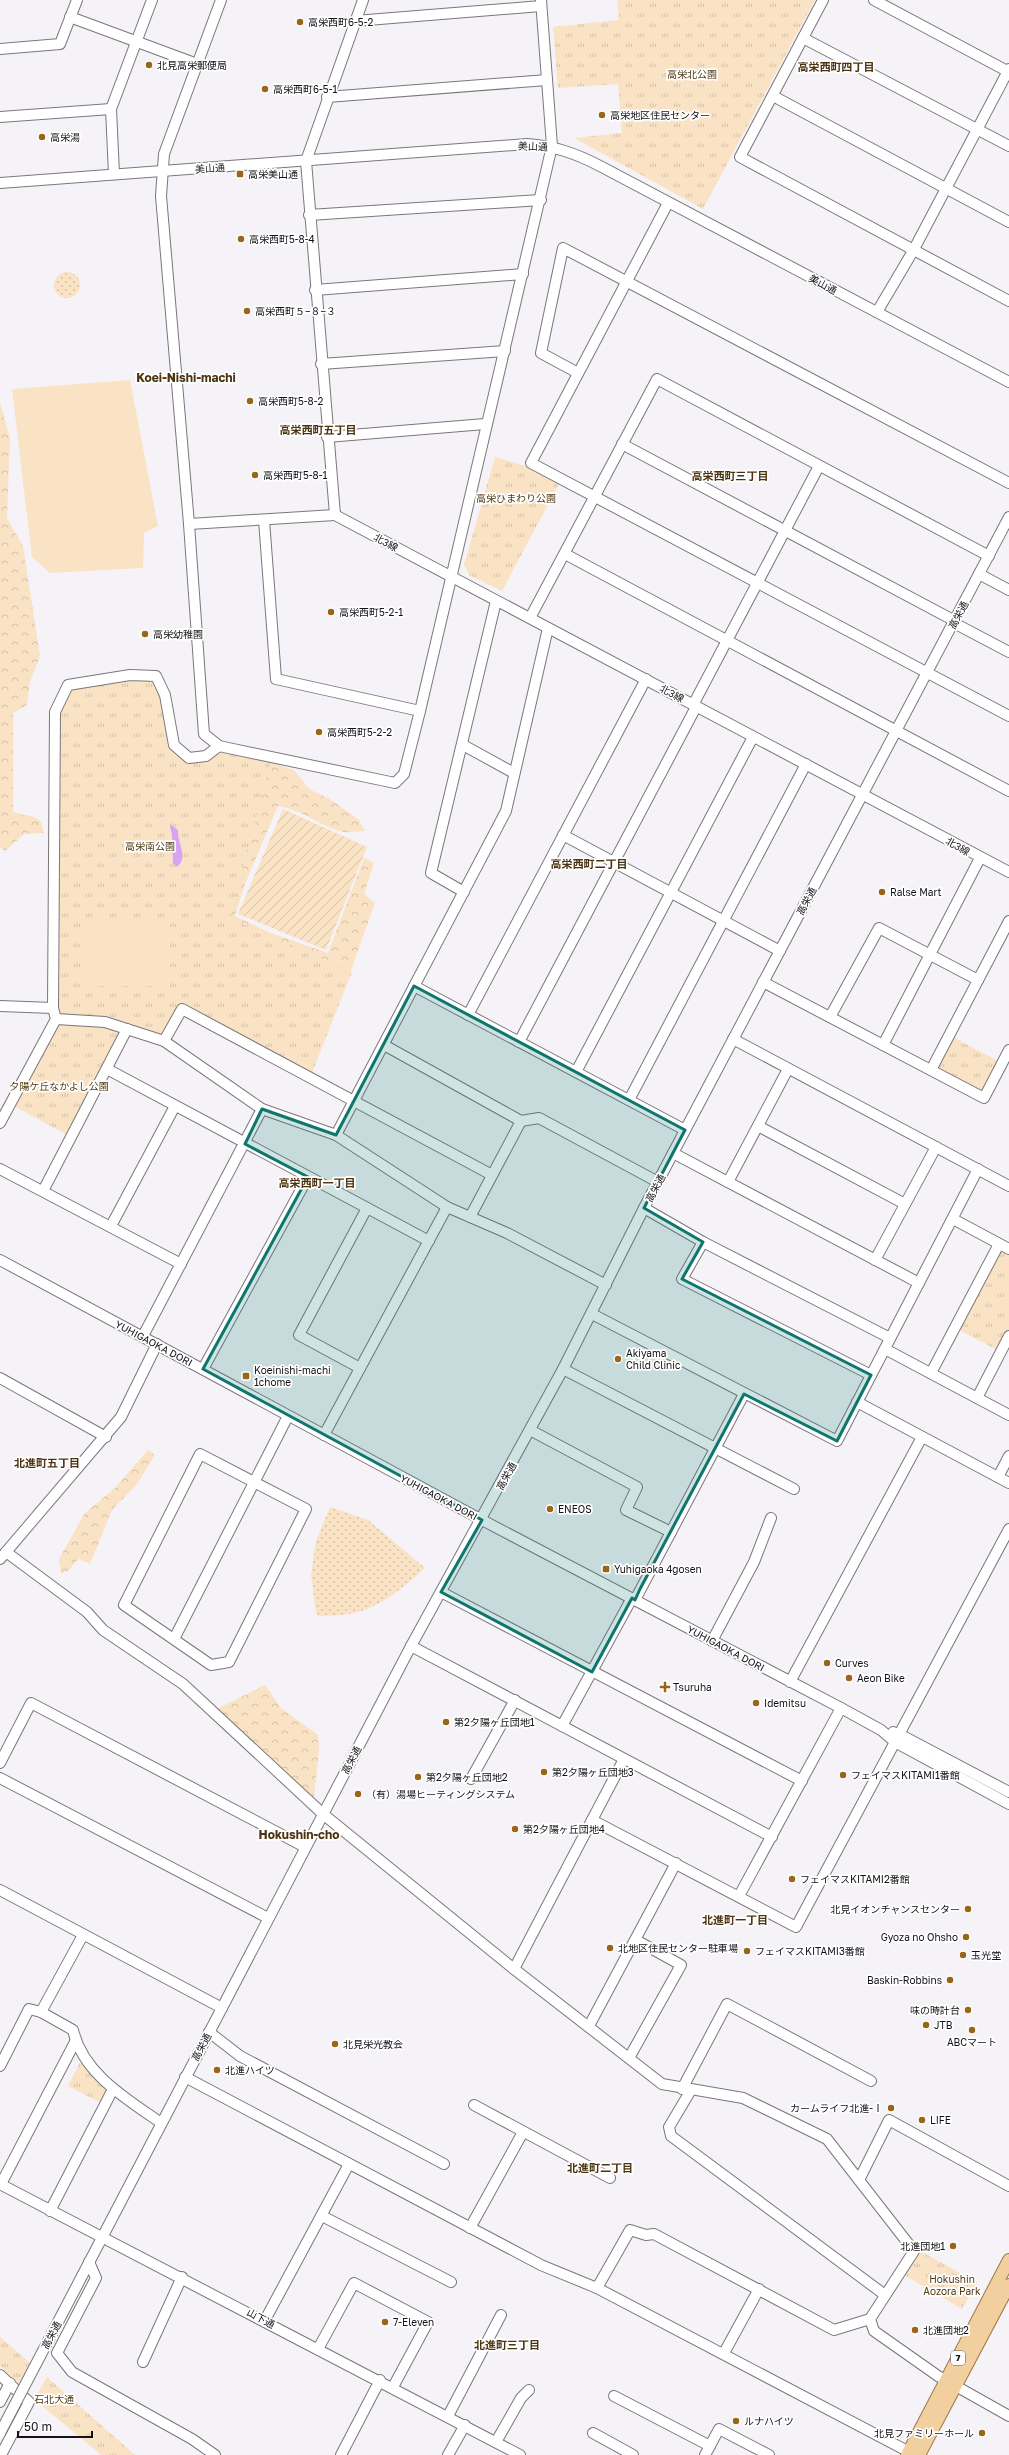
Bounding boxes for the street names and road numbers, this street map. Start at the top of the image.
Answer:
street label: 美山通 [518,139,548,153]
street label: 美山通 [195,161,225,175]
street label: 美山通 [807,272,839,296]
street label: 北3線 [372,531,400,553]
street label: 高栄通 [946,599,970,631]
street label: 北3線 [658,682,686,704]
street label: 北3線 [944,834,972,858]
street label: 高栄通 [794,885,818,917]
street label: 高栄通 [643,1172,667,1204]
street label: YUHIGAOKA DORI [113,1318,195,1368]
street label: 高栄通 [493,1460,519,1492]
street label: YUHIGAOKA DORI [398,1472,480,1522]
street label: YUHIGAOKA DORI [685,1623,767,1673]
street label: 高栄通 [339,1744,363,1776]
street label: 高栄通 [189,2031,213,2063]
street label: 山下通 [245,2306,277,2330]
street label: 高栄通 [39,2319,63,2351]
road number: 7 [951,2351,965,2365]

